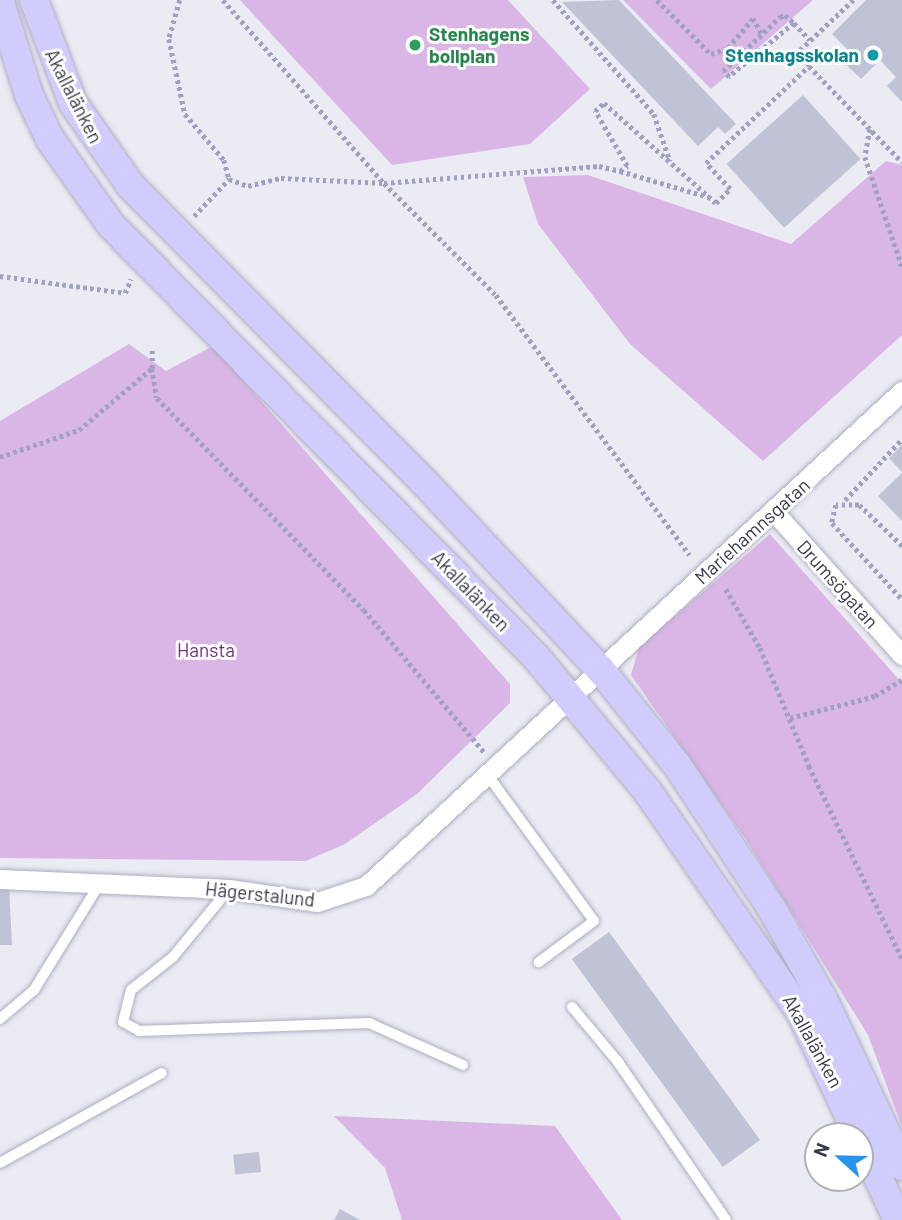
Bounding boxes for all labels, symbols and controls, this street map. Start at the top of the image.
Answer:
place label: Stenhagens bollplan [429,23,529,67]
marker: Stenhagens bollplan [407,37,423,53]
place label: Stenhagsskolan [725,44,859,66]
street label: Akallalänken [40,45,108,147]
marker: Stenhagsskolan [865,47,881,63]
street label: Mariehamnsgatan [690,473,814,589]
street label: Drumsögatan [793,535,883,633]
street label: Akallalänken [427,546,515,636]
park label: Hansta [177,639,235,661]
street label: Hägerstalund [204,877,316,911]
street label: Akallalänken [778,990,848,1092]
north arrow [804,1122,874,1192]
text: N [808,1140,834,1160]

